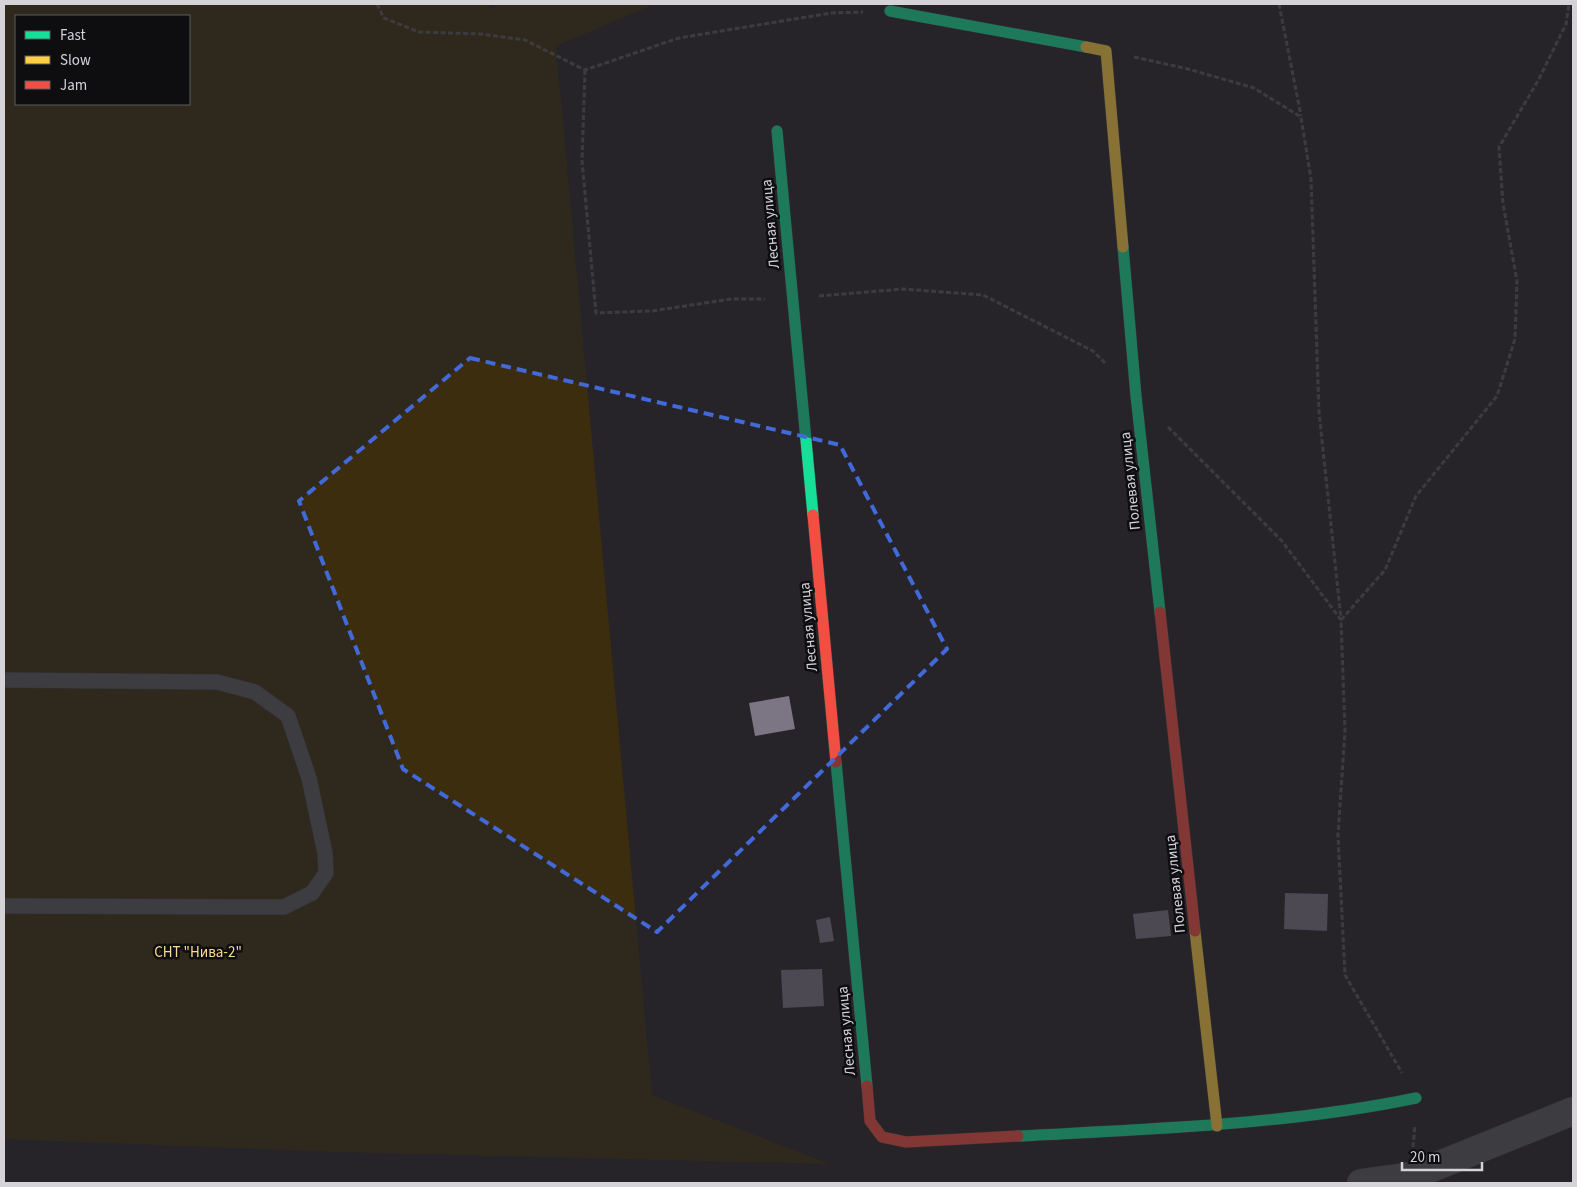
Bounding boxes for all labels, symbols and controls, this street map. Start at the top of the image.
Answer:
legend [15,15,190,105]
text: Fast [60,25,86,46]
text: Slow [60,50,91,71]
text: Jam [60,75,87,96]
street label: Лесная улица [756,178,785,270]
street label: Полевая улица [1115,431,1146,531]
street label: Лесная улица [794,581,823,673]
street label: Полевая улица [1160,834,1191,934]
park label: СНТ "Нива-2" [154,942,242,963]
street label: Лесная улица [832,985,861,1077]
scale bar [1402,1140,1482,1172]
text: 20 m [1410,1147,1440,1168]

